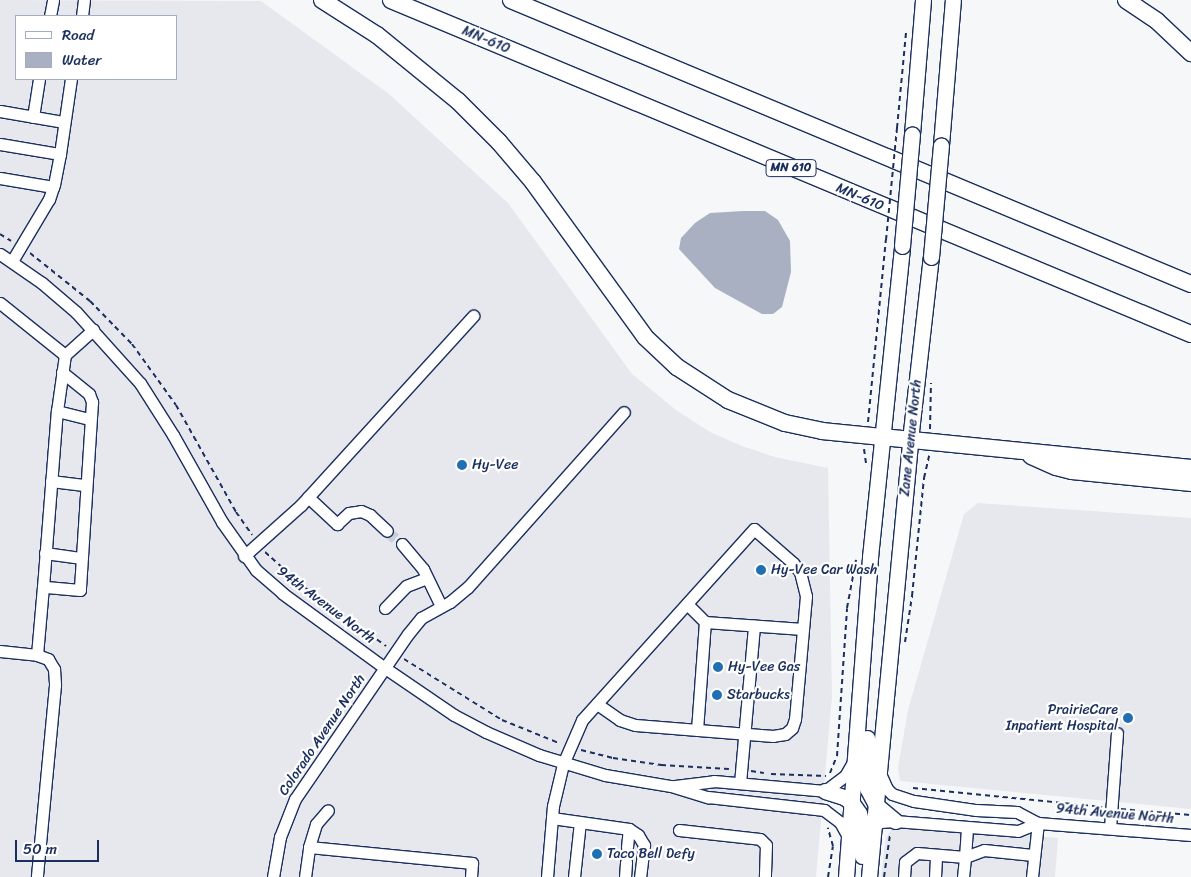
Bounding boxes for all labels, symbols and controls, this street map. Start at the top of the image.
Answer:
legend [15,15,178,80]
text: Road [62,22,94,48]
street label: MN-610 [459,22,513,58]
text: Water [62,47,102,73]
road number: MN 610 [765,158,817,178]
street label: MN-610 [833,179,887,215]
street label: Zane Avenue North [897,379,925,497]
place label: Hy-Vee [472,457,518,473]
marker: Hy-Vee [456,459,468,471]
place label: Hy-Vee Car Wash [771,562,878,578]
street label: 94th Avenue North [274,563,378,647]
marker: Hy-Vee Car Wash [755,564,767,576]
place label: Hy-Vee Gas [728,659,800,675]
marker: Hy-Vee Gas [712,661,724,673]
street label: Colorado Avenue North [275,671,369,799]
place label: Starbucks [727,687,790,703]
marker: Starbucks [711,689,723,701]
place label: PrairieCare Inpatient Hospital [1006,702,1118,734]
marker: PrairieCare Inpatient Hospital [1122,712,1134,724]
street label: 94th Avenue North [1055,800,1175,828]
scale bar [18,830,101,862]
text: 50 m [23,836,57,862]
place label: Taco Bell Defy [607,846,695,862]
marker: Taco Bell Defy [591,848,603,860]

